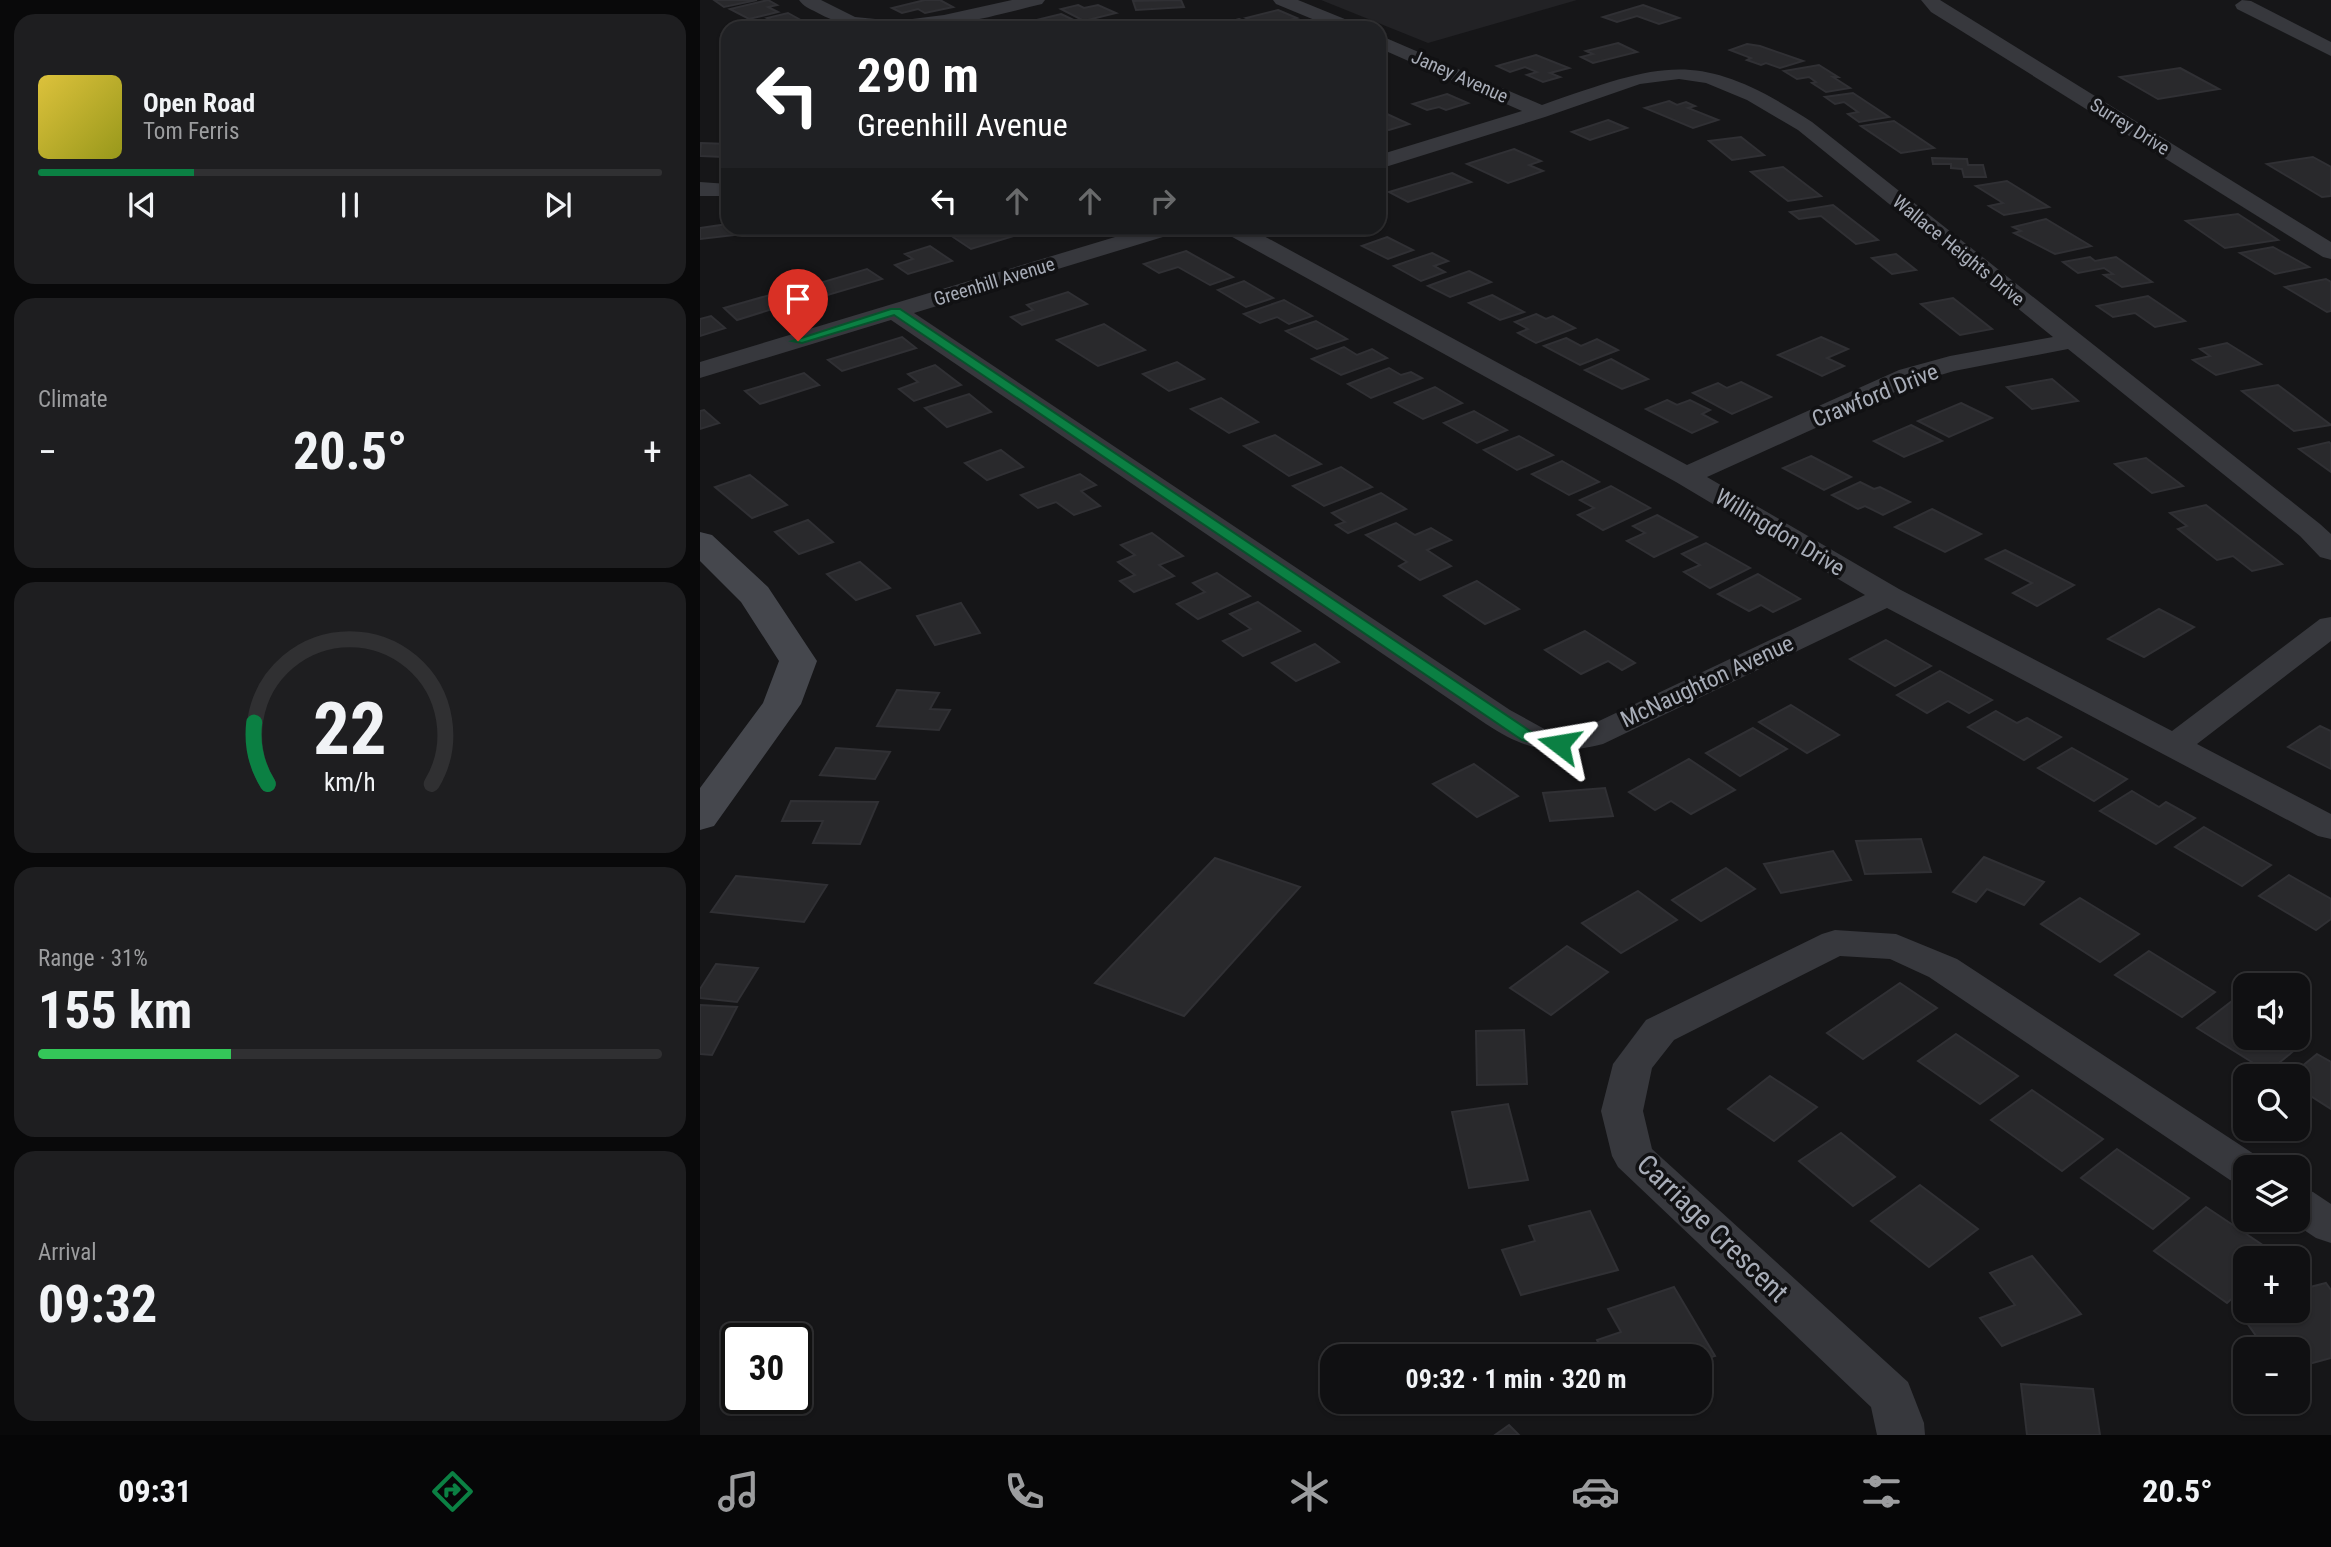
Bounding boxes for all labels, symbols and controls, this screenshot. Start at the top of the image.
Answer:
street label: Janey Avenue [1408,45,1512,108]
text: 290 m [857,47,979,104]
icon: left [742,49,833,140]
text: Open Road [143,88,255,118]
street label: Surrey Drive [2086,93,2174,160]
text: Greenhill Avenue [857,106,1068,144]
text: Tom Ferris [143,118,239,145]
icon: left [925,182,963,220]
icon: ahead [998,182,1036,220]
icon: ahead [1071,182,1109,220]
icon: right [1144,182,1182,220]
icon: previous [123,186,161,224]
icon: pause [331,186,369,224]
icon: next [539,186,577,224]
street label: Wallace Heights Drive [1888,190,2029,311]
street label: Greenhill Avenue [931,252,1057,311]
pin [768,269,828,341]
icon: arrive [779,280,817,318]
street label: Crawford Drive [1808,358,1942,433]
text: Climate [38,386,108,413]
text: 20.5° [293,421,407,482]
text: − [38,430,57,474]
text: + [643,430,662,474]
street label: Willingdon Drive [1710,483,1849,582]
street label: McNaughton Avenue [1616,630,1798,733]
text: 22 [313,686,387,772]
position arrow [1522,707,1596,781]
text: km/h [324,767,376,796]
text: Range · 31% [38,945,148,972]
map controls [2233,973,2310,1414]
button: sound [2233,973,2310,1050]
text: 155 km [38,980,192,1041]
button: search [2233,1064,2310,1141]
street label: Carriage Crescent [1630,1148,1795,1309]
button: layers [2233,1155,2310,1232]
text: Arrival [38,1239,97,1266]
button: + [2233,1246,2310,1323]
text: 09:32 [38,1274,157,1335]
speed limit sign: 30 [721,1323,812,1414]
button: − [2233,1337,2310,1414]
text: 09:32 · 1 min · 320 m [1406,1364,1626,1394]
icon: directions [428,1467,477,1516]
icon: music [714,1467,763,1516]
icon: phone [1000,1467,1049,1516]
icon: climate [1285,1467,1334,1516]
icon: car [1571,1467,1620,1516]
icon: filters [1857,1467,1906,1516]
text: 09:31 [118,1472,192,1510]
text: 20.5° [2142,1472,2213,1510]

